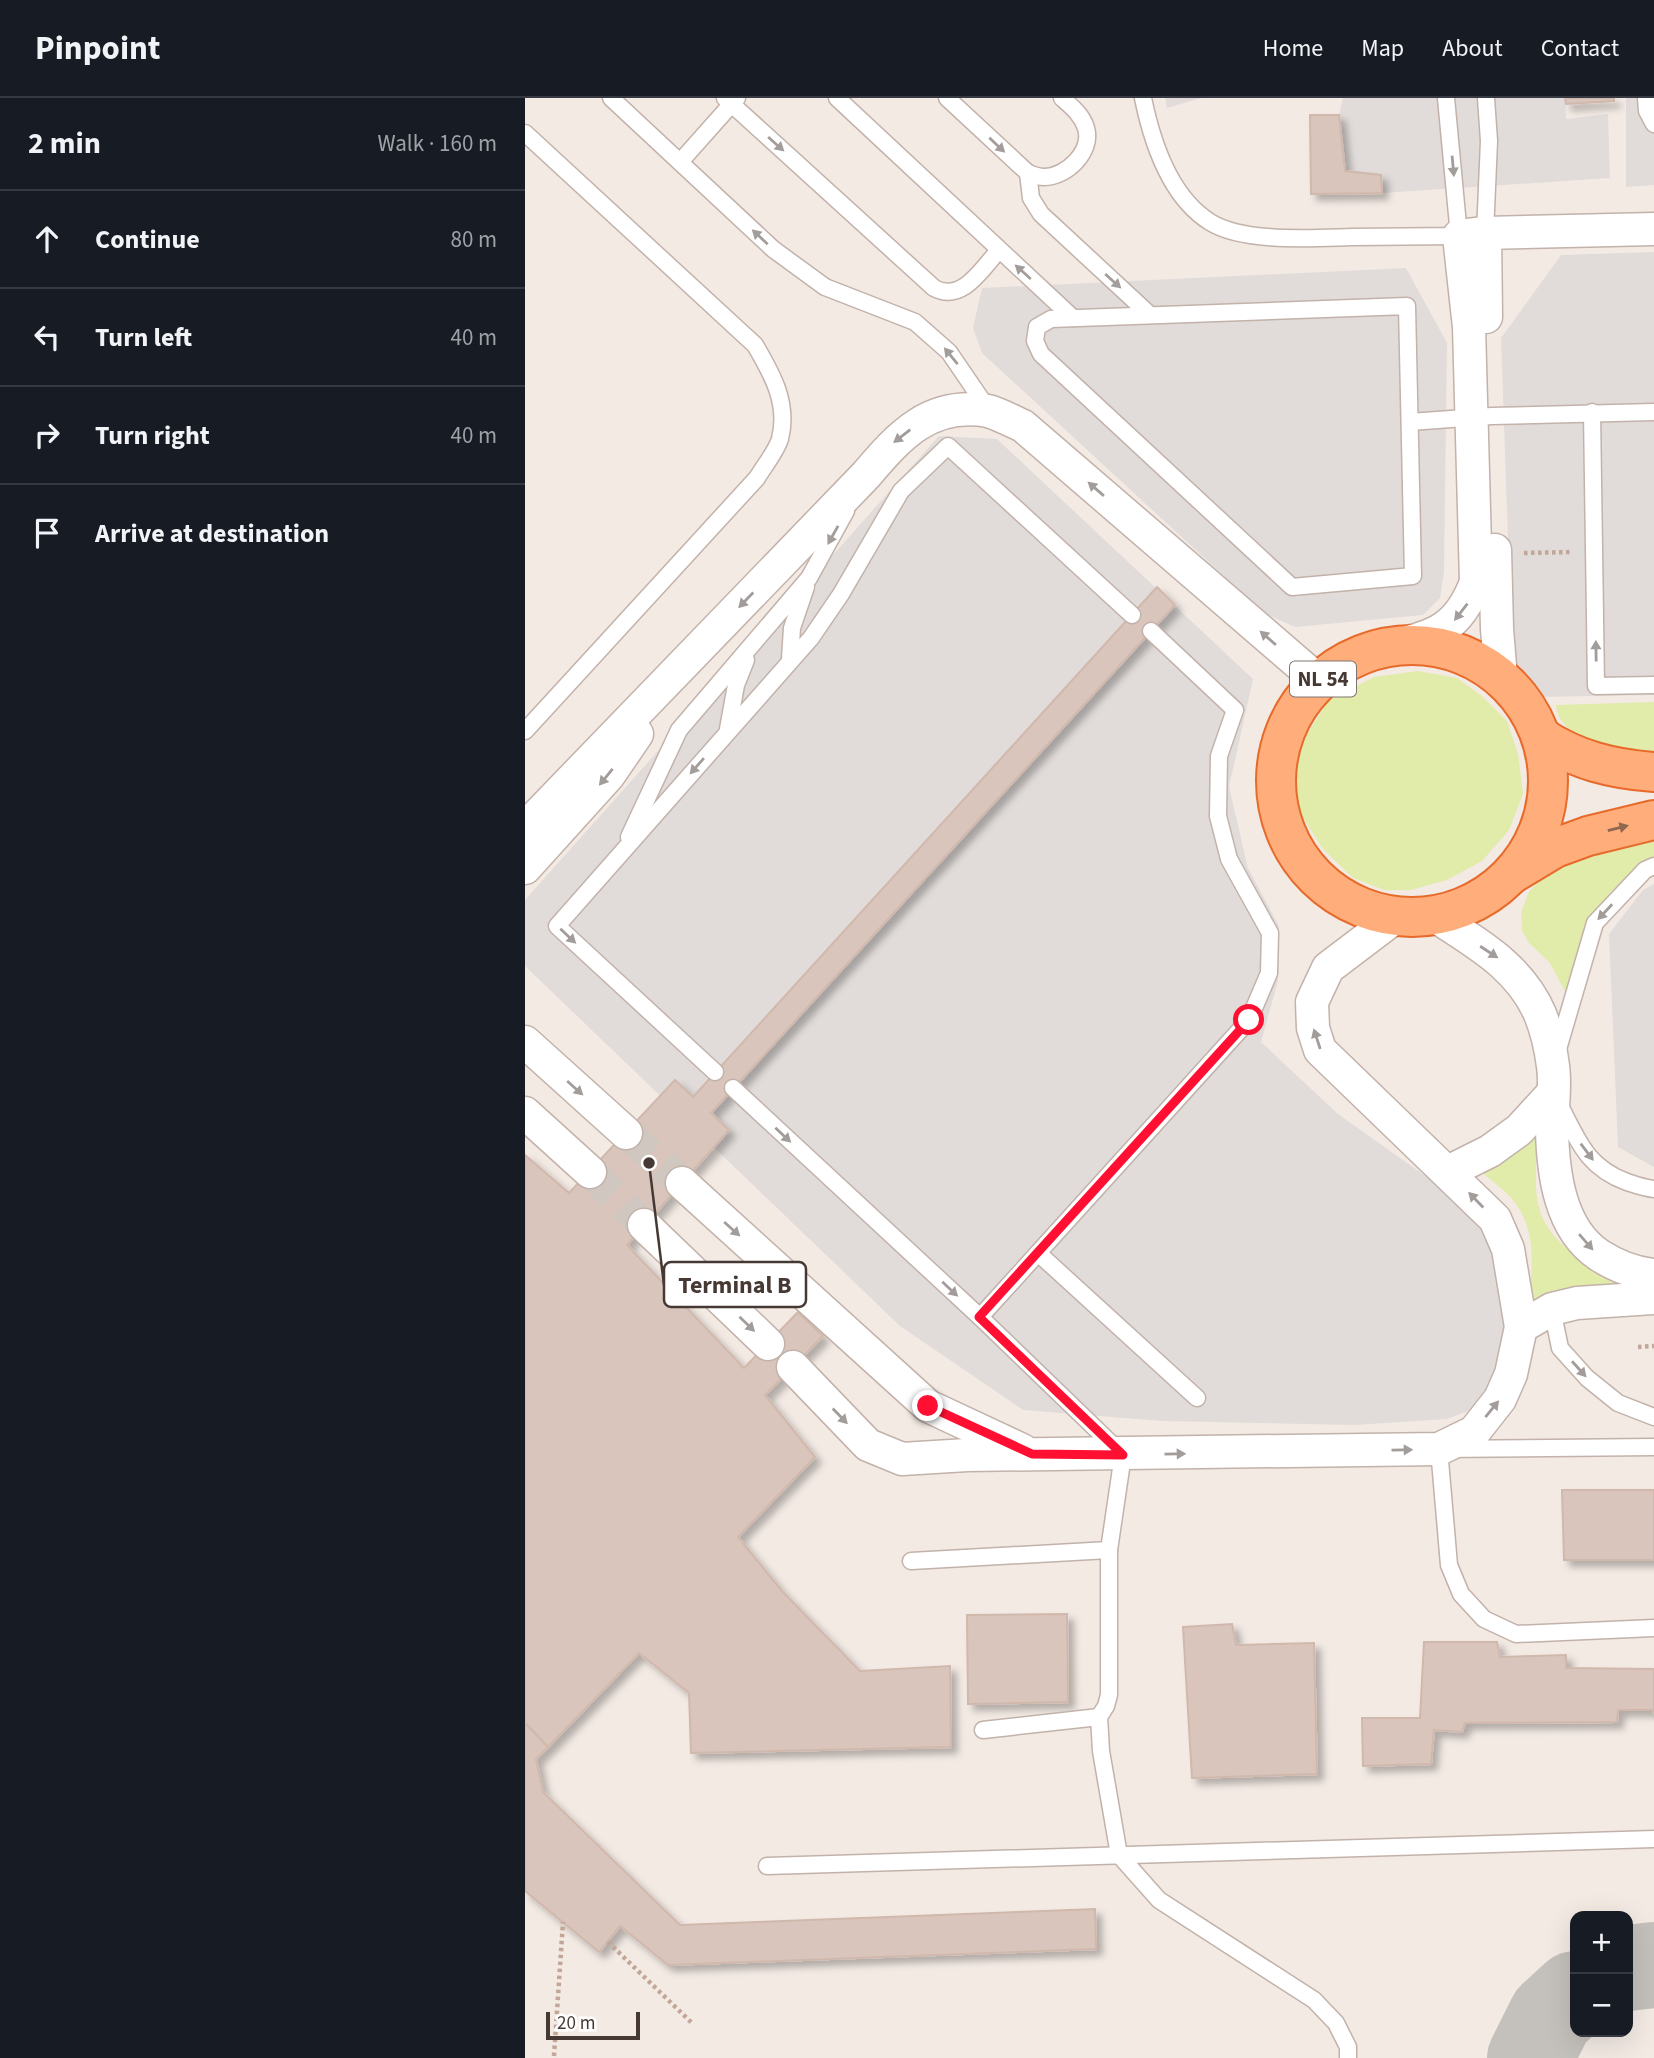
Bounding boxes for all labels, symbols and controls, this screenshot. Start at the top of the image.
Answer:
text: Pinpoint [35,25,161,72]
text: Home [1263,31,1323,66]
text: Map [1361,31,1404,66]
text: About [1442,31,1503,66]
text: Contact [1541,31,1619,66]
text: 2 min [28,122,101,165]
text: Walk · 160 m [378,127,497,160]
one-way arrow [767,136,785,152]
one-way arrow [988,136,1005,152]
one-way arrow [1447,155,1458,177]
icon: ahead [28,220,66,258]
text: Continue [95,221,200,258]
text: 80 m [450,223,497,256]
one-way arrow [752,230,769,246]
one-way arrow [1015,265,1032,281]
one-way arrow [1104,273,1121,288]
icon: left [28,318,66,356]
text: Turn left [95,319,192,356]
text: 40 m [450,321,497,354]
one-way arrow [943,347,958,365]
icon: right [28,416,66,454]
text: Turn right [95,417,210,454]
text: 40 m [450,419,497,452]
one-way arrow [894,428,912,443]
one-way arrow [1087,481,1105,497]
icon: arrive [28,514,66,552]
text: Arrive at destination [95,515,329,552]
one-way arrow [827,526,839,545]
one-way arrow [738,591,754,608]
one-way arrow [1454,603,1468,621]
one-way arrow [1260,631,1277,646]
one-way arrow [1590,640,1602,662]
road number: NL 54 [1290,662,1356,696]
one-way arrow [689,757,705,775]
one-way arrow [599,767,614,785]
one-way arrow [1607,822,1629,833]
one-way arrow [1597,903,1613,921]
one-way arrow [559,927,576,943]
one-way arrow [1479,945,1498,958]
route start [1233,1004,1264,1035]
one-way arrow [1311,1029,1322,1050]
one-way arrow [566,1079,583,1095]
one-way arrow [774,1126,791,1142]
one-way arrow [1579,1143,1593,1161]
one-way arrow [1468,1191,1485,1208]
one-way arrow [723,1221,741,1237]
one-way arrow [1578,1233,1594,1251]
callout: Terminal B [664,1262,806,1307]
text: Terminal B [678,1268,792,1303]
one-way arrow [941,1281,958,1297]
one-way arrow [738,1315,755,1332]
one-way arrow [1571,1360,1587,1378]
route end [912,1390,943,1421]
one-way arrow [1484,1401,1499,1418]
one-way arrow [832,1407,848,1424]
one-way arrow [1392,1444,1414,1456]
one-way arrow [1164,1448,1186,1460]
map controls [1570,1911,1633,2037]
button: + [1570,1911,1633,1974]
button: − [1570,1974,1633,2037]
scale bar [546,2009,641,2041]
text: 20 m [557,2010,595,2037]

